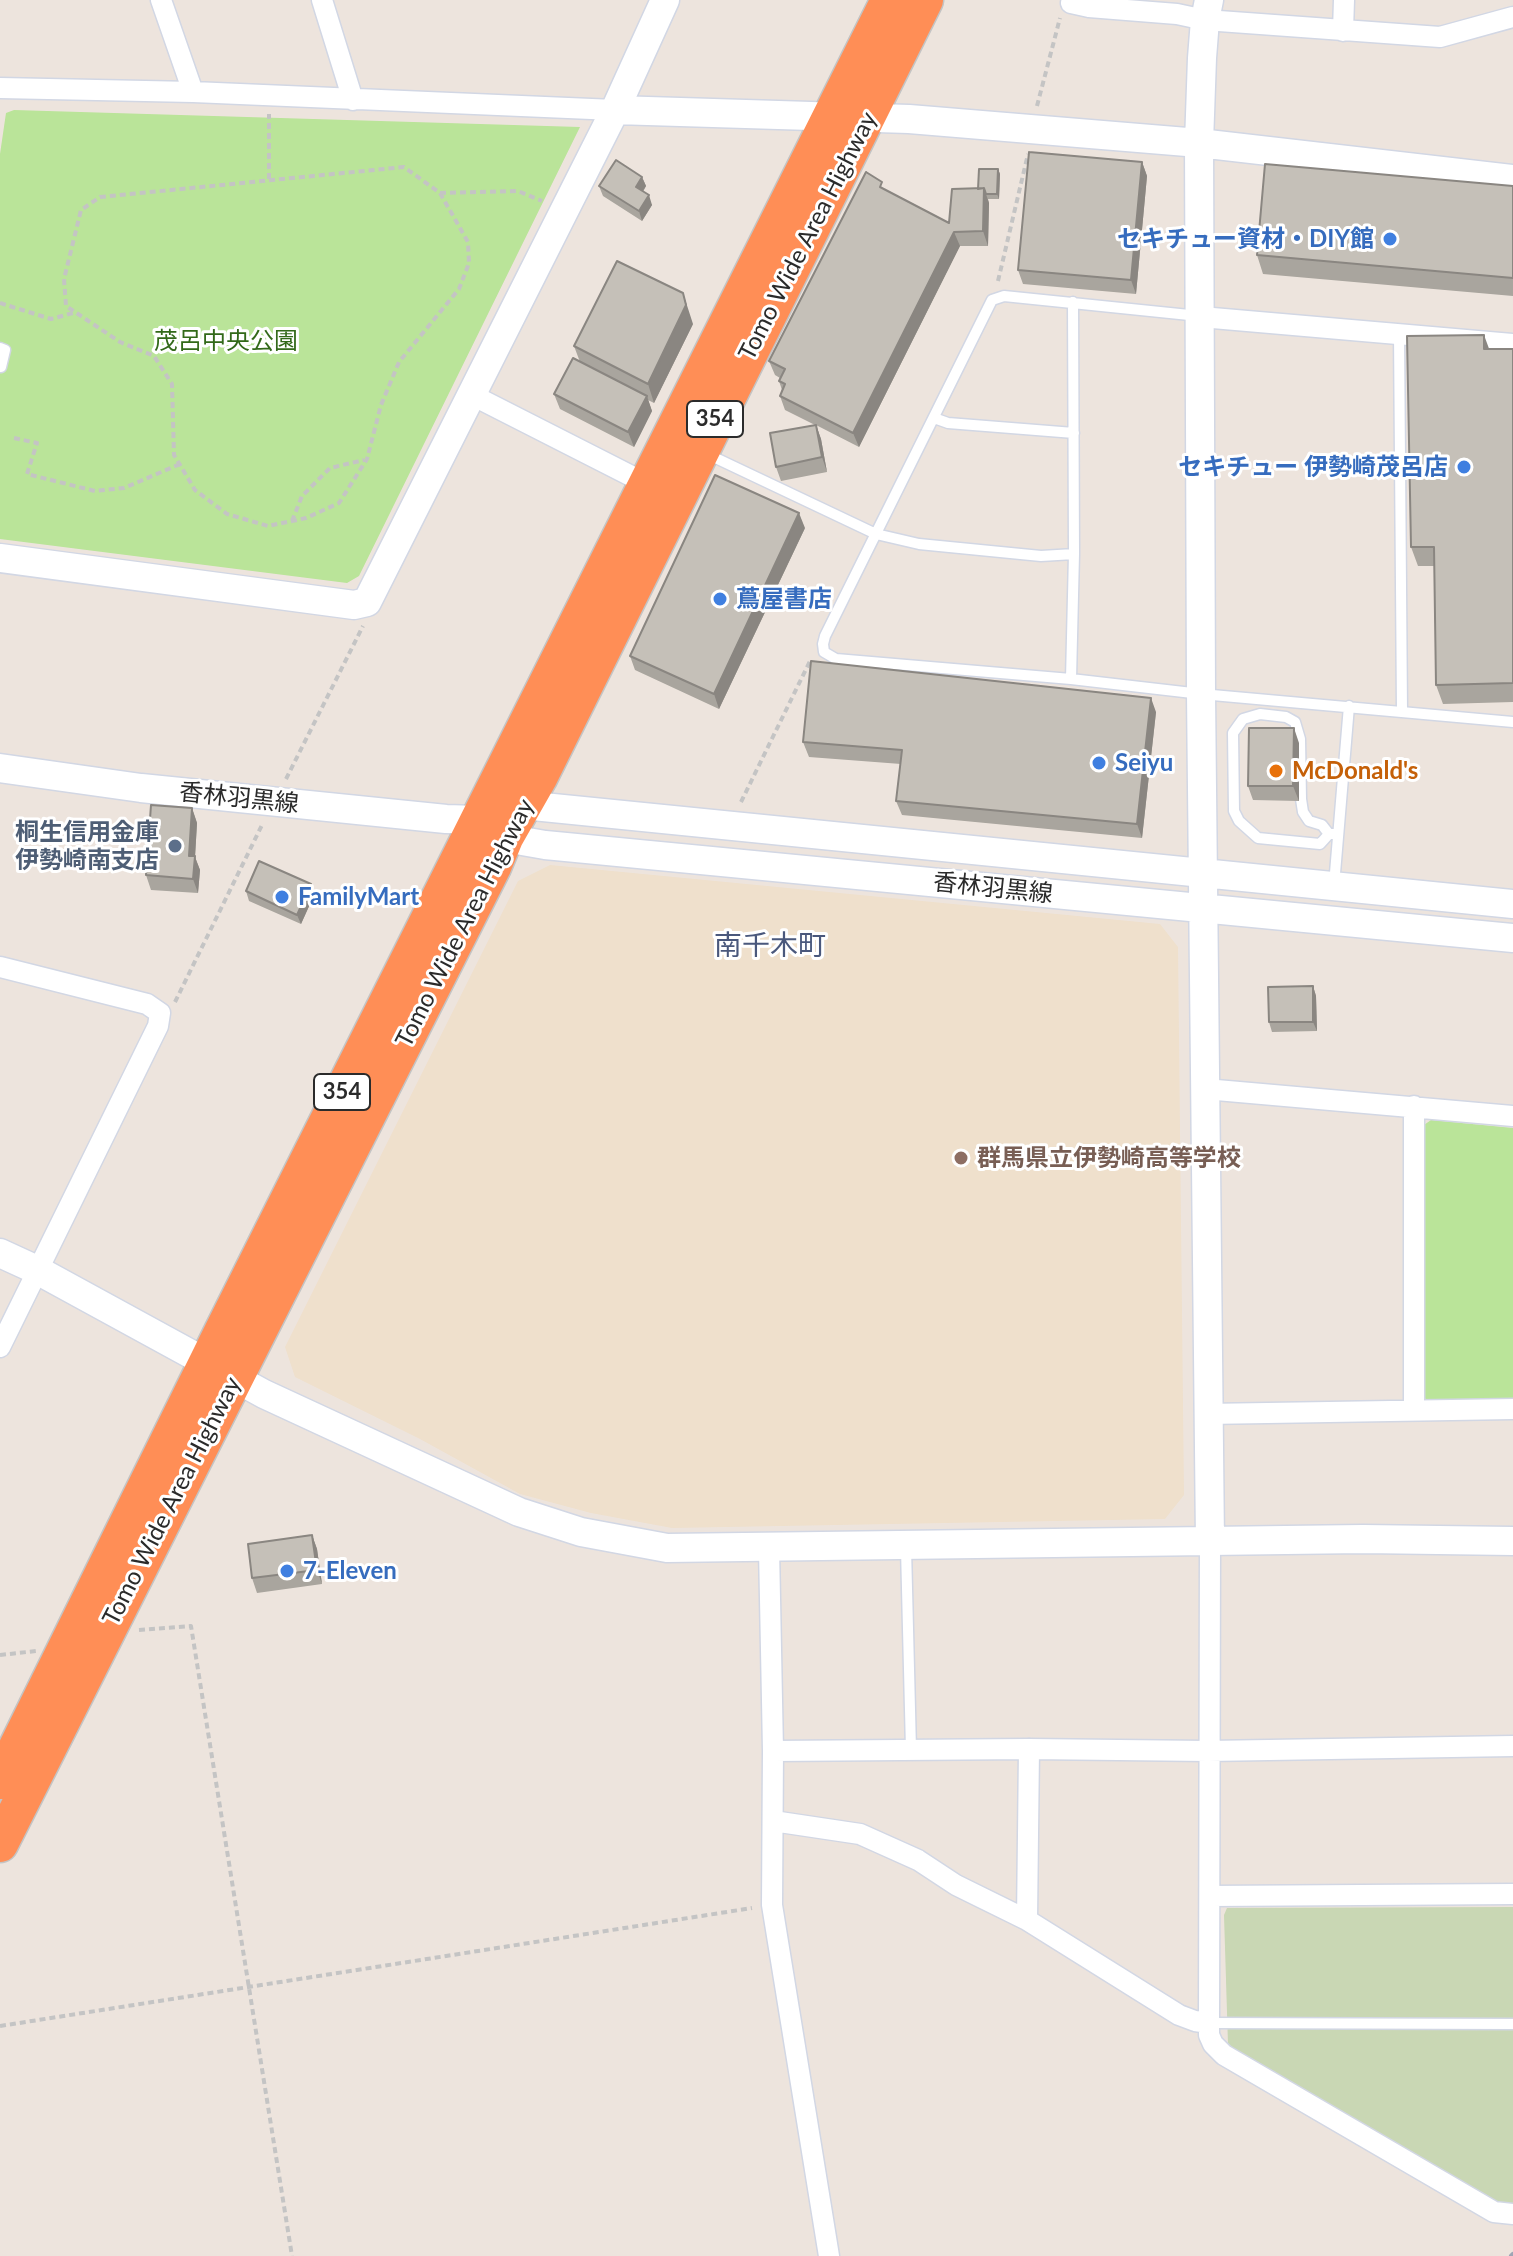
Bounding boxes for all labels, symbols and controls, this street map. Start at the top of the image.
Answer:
street label: Tomo Wide Area Highway [733,107,883,365]
place label: セキチュー資材・DIY館 [1117,225,1374,253]
marker: セキチュー資材・DIY館 [1381,230,1399,248]
park label: 茂呂中央公園 [154,327,298,355]
road number: 354 [687,401,743,437]
place label: セキチュー 伊勢崎茂呂店 [1178,453,1448,481]
marker: セキチュー 伊勢崎茂呂店 [1455,458,1473,476]
place label: 蔦屋書店 [736,585,832,613]
marker: 蔦屋書店 [711,590,729,608]
place label: Seiyu [1115,749,1173,777]
marker: Seiyu [1090,754,1108,772]
place label: McDonald's [1292,757,1418,785]
marker: McDonald's [1267,762,1285,780]
street label: 香林羽黒線 [178,777,300,819]
street label: Tomo Wide Area Highway [390,794,540,1052]
place label: 桐生信用金庫 伊勢崎南支店 [15,818,159,874]
marker: 桐生信用金庫 伊勢崎南支店 [166,837,184,855]
street label: 香林羽黒線 [932,867,1054,909]
place label: FamilyMart [298,883,419,911]
marker: FamilyMart [273,888,291,906]
district label: 南千木町 [714,929,826,963]
road number: 354 [314,1074,370,1110]
place label: 群馬県立伊勢崎高等学校 [977,1144,1241,1172]
marker: 群馬県立伊勢崎高等学校 [952,1149,970,1167]
street label: Tomo Wide Area Highway [97,1372,247,1630]
place label: 7-Eleven [303,1557,397,1585]
marker: 7-Eleven [278,1562,296,1580]

